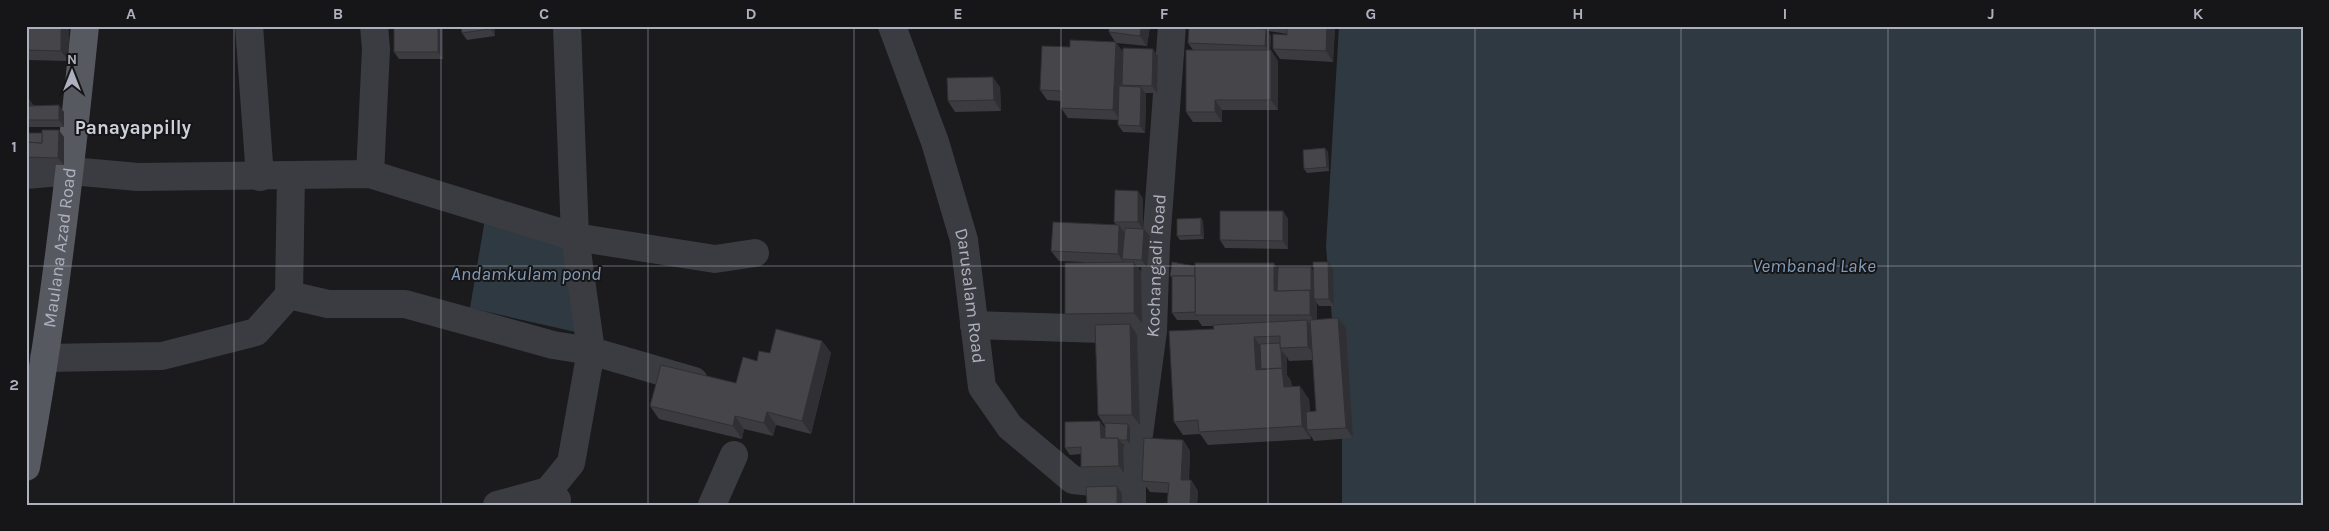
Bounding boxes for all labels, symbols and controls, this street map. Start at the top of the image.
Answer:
text: A [126,4,136,23]
text: B [333,4,343,23]
text: C [539,4,549,23]
text: D [746,4,757,23]
text: E [953,4,963,23]
text: F [1160,4,1169,23]
text: G [1366,4,1376,23]
text: H [1572,4,1584,23]
text: I [1783,4,1787,23]
text: J [1987,4,1995,23]
text: K [2193,4,2204,23]
north arrow [48,48,98,98]
text: N [67,51,77,68]
district label: Panayappilly [75,117,192,139]
text: 1 [11,137,17,156]
street label: Maulana Azad Road [38,166,81,329]
street label: Kochangadi Road [1141,193,1171,339]
street label: Darusalam Road [950,225,990,365]
water label: Vembanad Lake [1752,255,1876,277]
water label: Andamkulam pond [451,263,601,285]
text: 2 [9,375,19,394]

